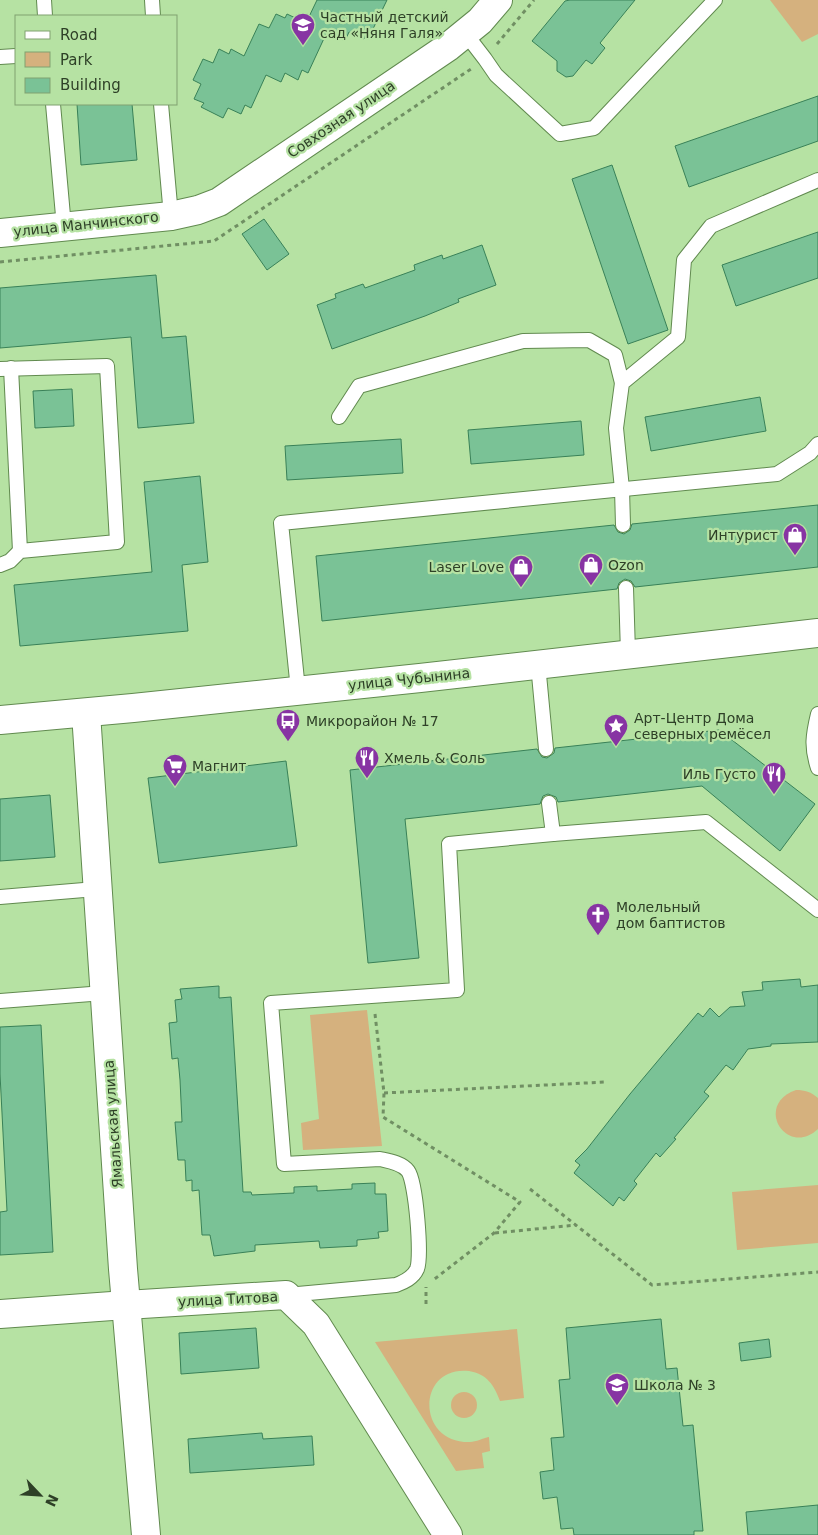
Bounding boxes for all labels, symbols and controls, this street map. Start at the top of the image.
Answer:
place label: Частный детский сад «Няня Галя» [320,9,449,41]
school or university icon: Частный детский сад «Няня Галя» [290,12,316,46]
legend [15,15,178,105]
text: Road [60,26,98,44]
text: Park [60,51,93,69]
text: Building [60,76,121,94]
street label: Совхозная улица [284,77,398,161]
street label: улица Манчинского [13,208,159,240]
shop icon: Интурист [782,522,808,556]
place label: Интурист [708,527,778,543]
shop icon: Ozon [578,552,604,586]
shop icon: Laser Love [508,554,534,588]
place label: Ozon [608,557,644,573]
place label: Laser Love [428,559,504,575]
street label: улица Чубынина [347,665,471,693]
bus stop icon: Микрорайон № 17 [275,708,301,742]
place label: Арт-Центр Дома северных ремёсел [634,710,771,742]
place label: Микрорайон № 17 [306,713,439,729]
place icon: Арт-Центр Дома северных ремёсел [603,713,629,747]
restaurant icon: Хмель & Соль [354,745,380,779]
place label: Хмель & Соль [384,750,485,766]
supermarket icon: Магнит [162,753,188,787]
place label: Магнит [192,758,246,774]
restaurant icon: Иль Густо [761,761,787,795]
place label: Иль Густо [683,766,756,782]
place label: Молельный дом баптистов [616,899,726,931]
church icon: Молельный дом баптистов [585,902,611,936]
street label: Ямальская улица [101,1060,125,1188]
street label: улица Титова [178,1288,278,1310]
school or university icon: Школа № 3 [604,1372,630,1406]
place label: Школа № 3 [634,1377,716,1393]
north arrow [15,1470,65,1520]
text: N [42,1492,62,1509]

